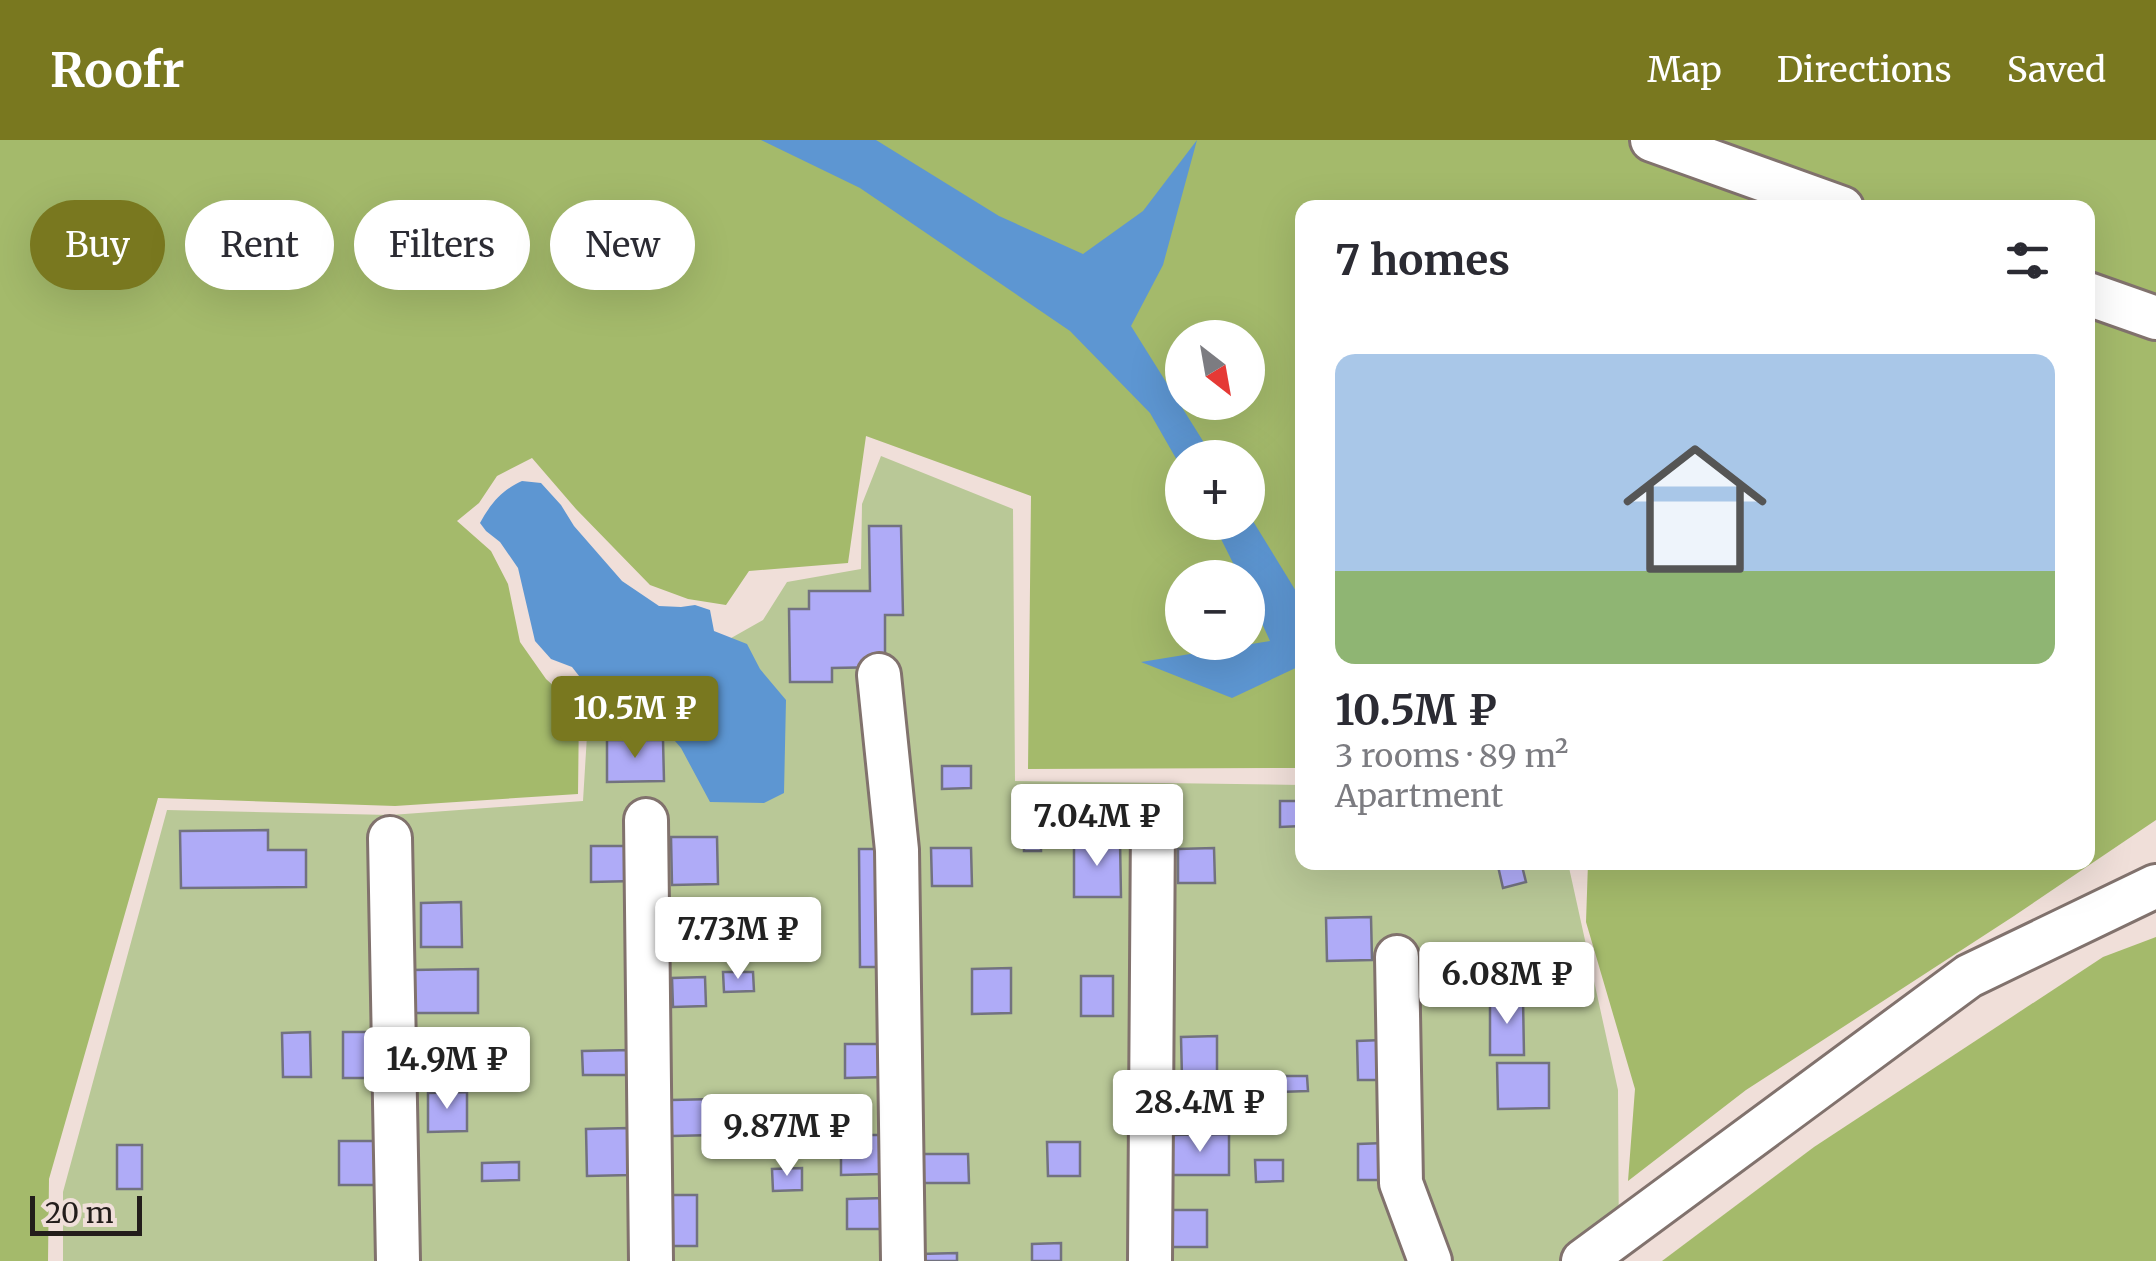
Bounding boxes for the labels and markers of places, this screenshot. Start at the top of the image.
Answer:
pin: 10.5M ₽ [543,676,727,761]
pin: 7.04M ₽ [1005,784,1189,869]
pin: 7.73M ₽ [646,897,830,982]
pin: 6.08M ₽ [1415,942,1599,1027]
pin: 14.9M ₽ [355,1027,539,1112]
pin: 28.4M ₽ [1108,1070,1292,1155]
pin: 9.87M ₽ [695,1094,879,1179]

